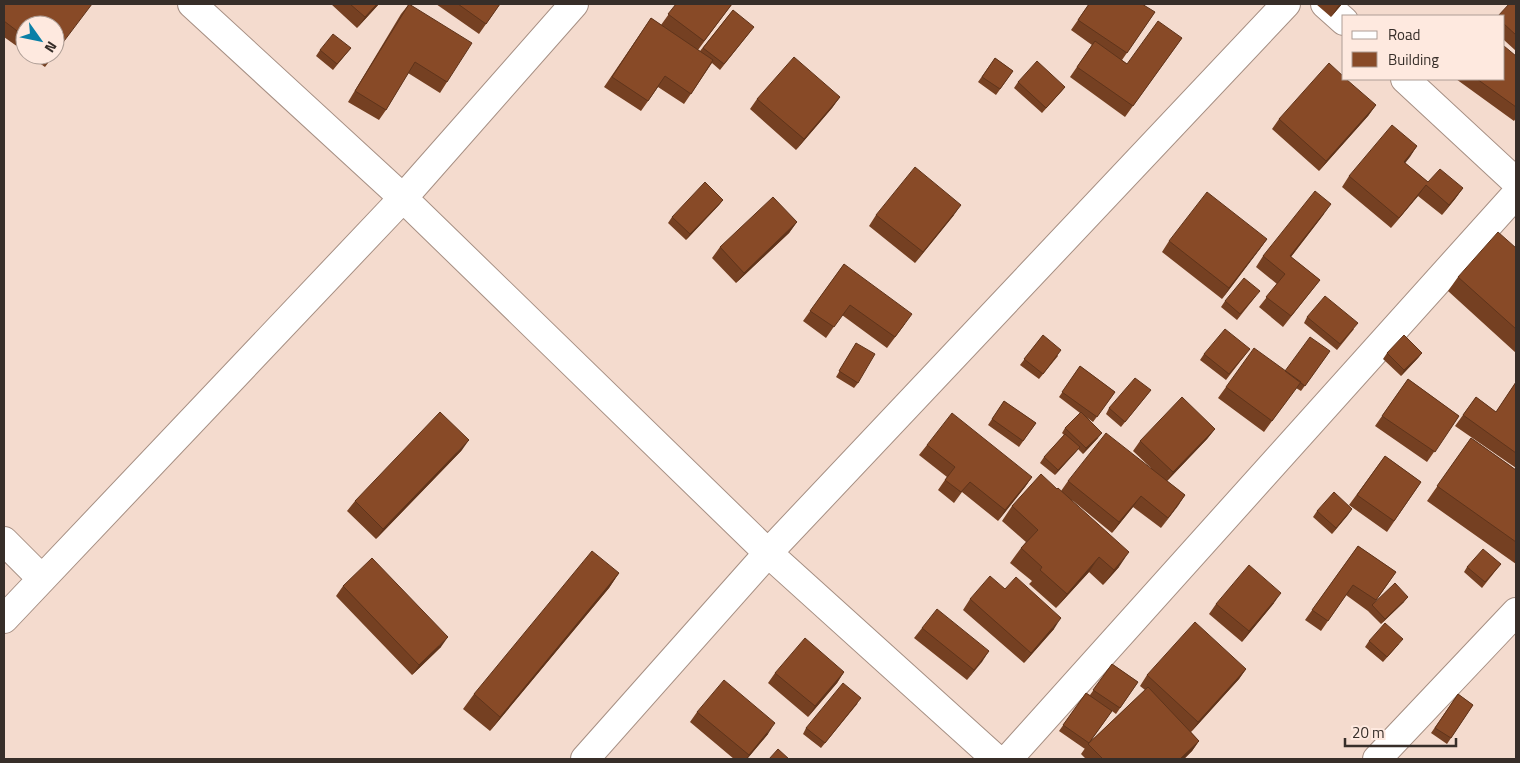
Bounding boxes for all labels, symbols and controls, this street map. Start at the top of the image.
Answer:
north arrow [15,15,65,65]
legend [1342,15,1505,80]
text: Road [1388,23,1420,46]
text: N [40,38,63,57]
text: Building [1388,48,1439,71]
scale bar [1345,716,1456,748]
text: 20 m [1352,721,1385,744]

